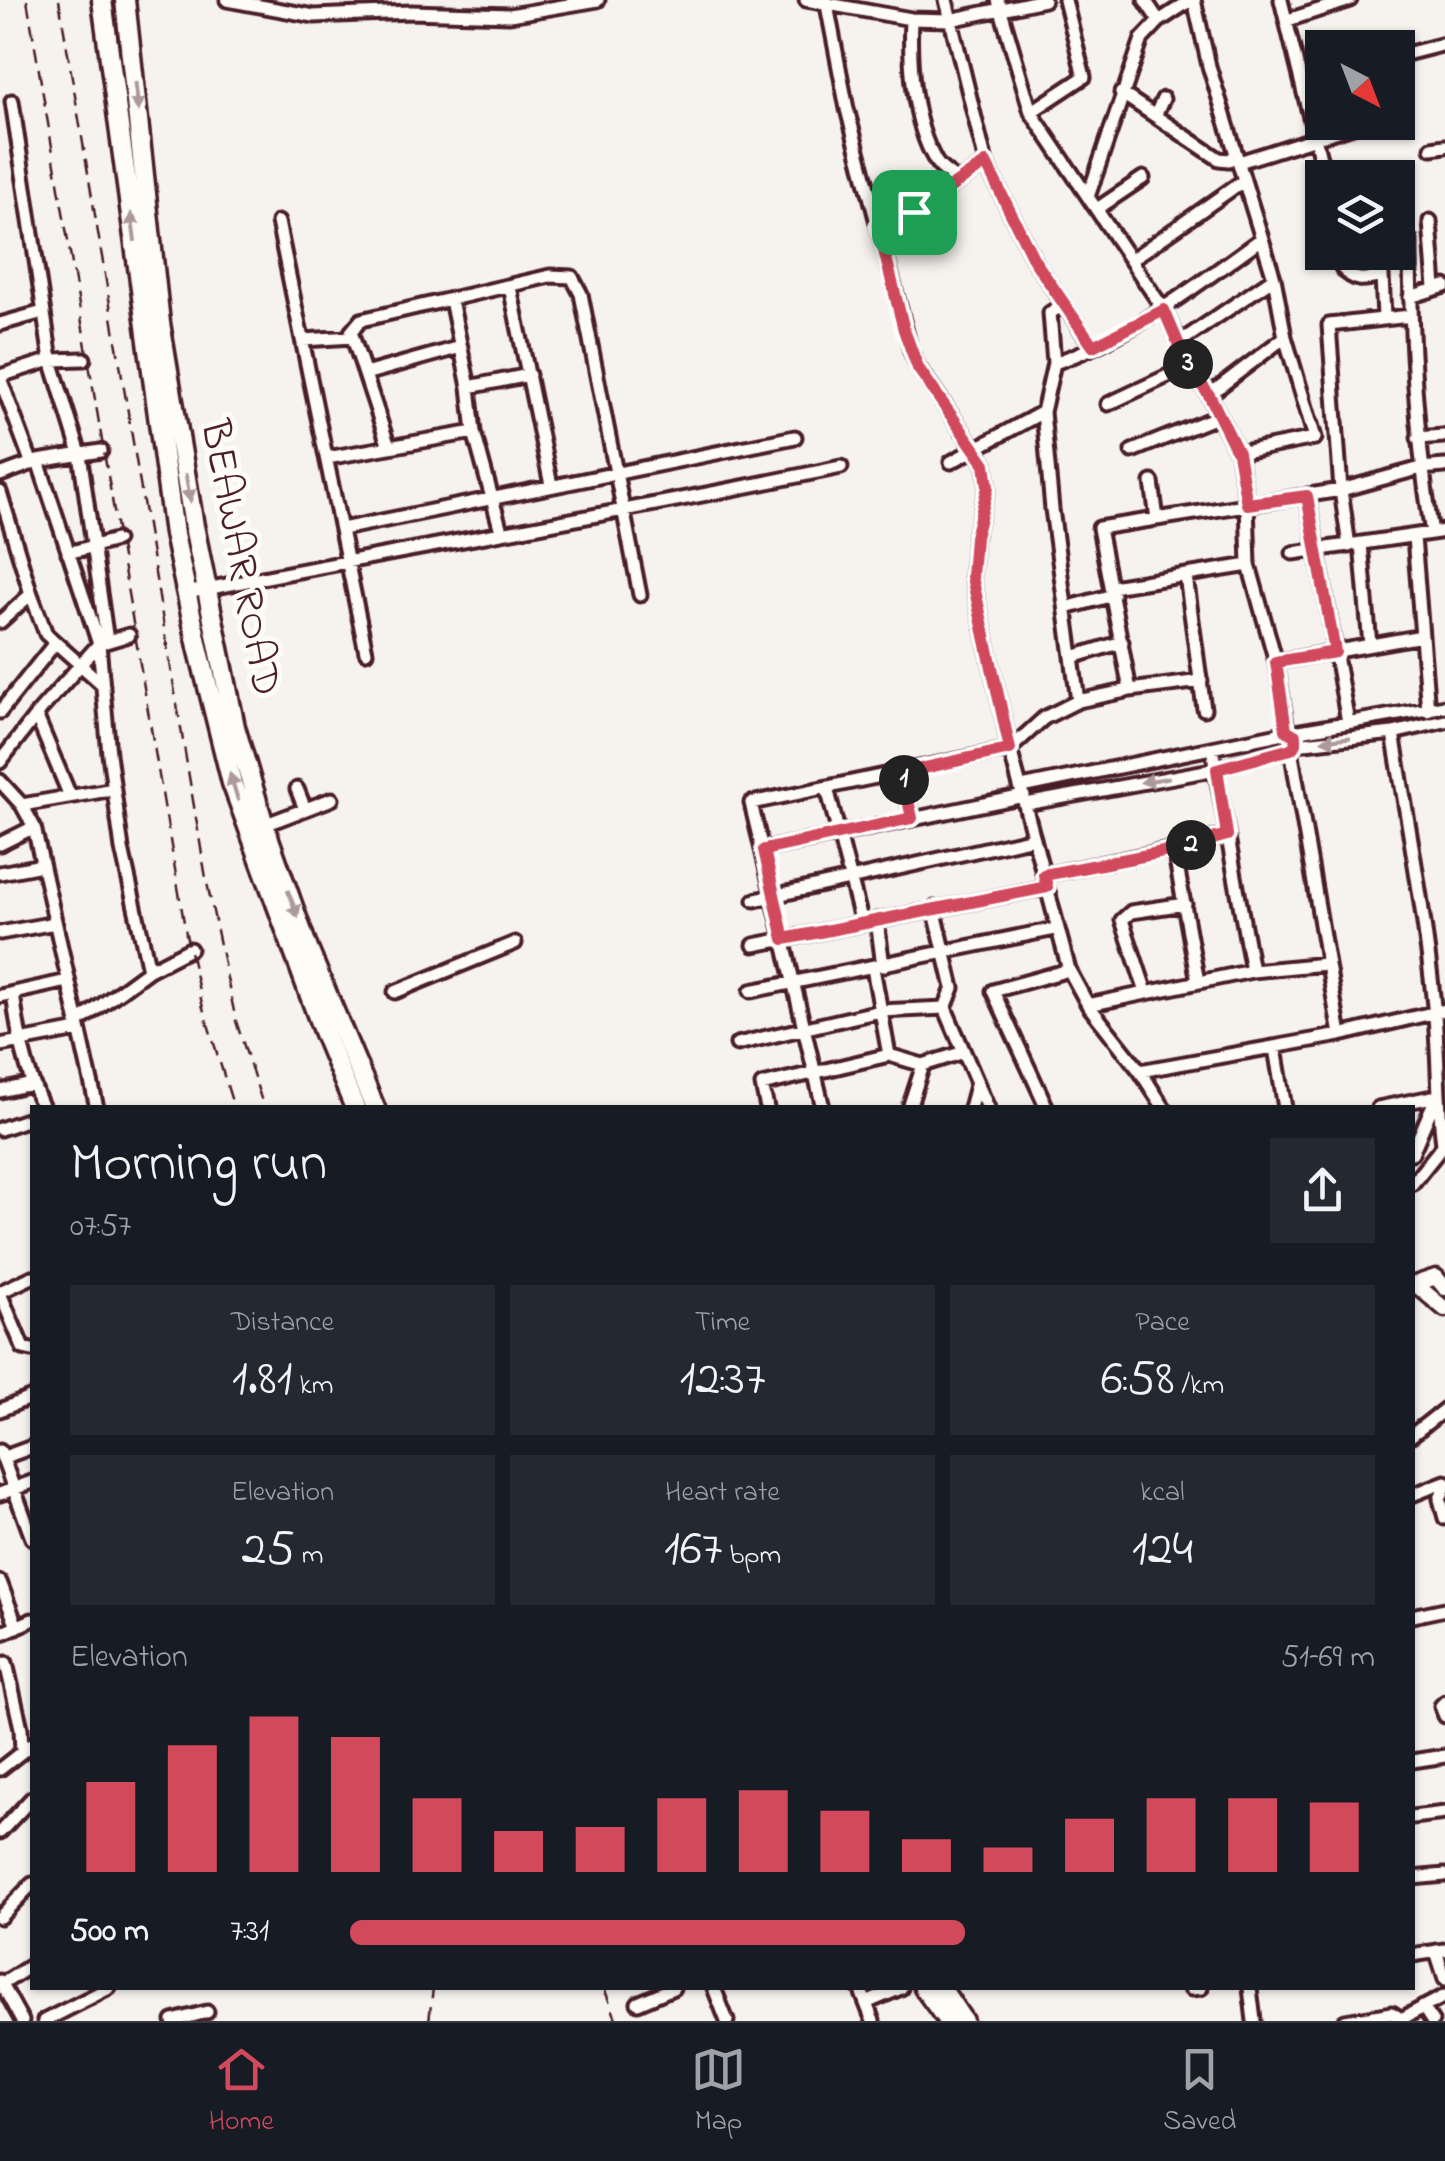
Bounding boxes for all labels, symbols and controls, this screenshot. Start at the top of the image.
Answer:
north arrow [1305,30,1415,140]
map controls [1305,30,1415,270]
one-way arrow [130,81,146,113]
button: layers [1305,160,1415,270]
pin [872,170,957,255]
icon: arrive [887,185,942,240]
one-way arrow [124,211,140,243]
pin: 3 [1163,339,1213,389]
text: 3 [1182,343,1194,384]
street label: BEAWAR ROAD [182,414,296,701]
one-way arrow [181,473,196,505]
one-way arrow [1320,731,1352,747]
pin: 1 [879,755,929,805]
text: 1 [900,759,908,800]
one-way arrow [226,772,241,802]
one-way arrow [1139,773,1170,788]
pin: 2 [1166,820,1216,870]
text: 2 [1184,824,1198,865]
one-way arrow [286,890,301,920]
text: Morning run [70,1126,327,1206]
button: share [1270,1138,1375,1243]
text: 07:57 [70,1204,131,1251]
text: Distance [231,1303,334,1344]
text: Time [695,1303,750,1344]
text: Pace [1135,1303,1190,1344]
text: 1.81 [232,1344,292,1417]
text: 12:37 [679,1344,766,1417]
text: 6:58 [1101,1344,1174,1417]
text: km [292,1366,333,1407]
text: /km [1174,1366,1224,1407]
text: Elevation [231,1473,334,1514]
text: Heart rate [665,1473,780,1514]
text: kcal [1140,1473,1185,1514]
text: 25 [241,1514,295,1587]
text: 167 [664,1514,722,1587]
text: 124 [1132,1514,1193,1587]
text: m [295,1536,324,1577]
text: bpm [722,1536,781,1577]
text: Elevation [70,1635,188,1682]
text: 51–69 m [1281,1635,1375,1682]
text: 500 m [70,1909,149,1956]
text: 7:31 [230,1909,269,1956]
tab: Home [209,2042,274,2143]
tab: Map [691,2042,746,2143]
tab: Saved [1163,2042,1236,2143]

